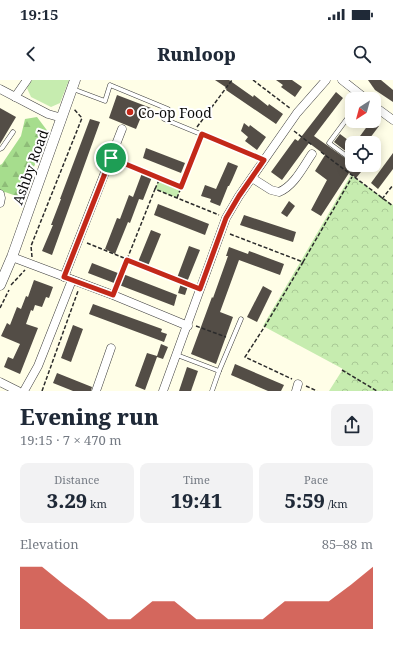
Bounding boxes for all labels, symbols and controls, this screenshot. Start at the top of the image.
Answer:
text: 19:15 [20,4,58,24]
text: Runloop [157,42,236,66]
icon: back [20,43,42,65]
icon: search [351,43,373,65]
north arrow [345,92,381,128]
map controls [345,92,381,172]
place label: Co-op Food [138,103,212,122]
marker: Co-op Food [125,107,135,117]
street label: Ashby Road [8,126,53,207]
button: locate [345,136,381,172]
pin [94,141,128,175]
icon: arrive [100,147,122,169]
text: Evening run [20,401,159,431]
button: share [331,404,373,446]
text: 19:15 · 7 × 470 m [20,431,122,449]
text: Distance [54,472,99,487]
text: Time [183,472,210,487]
text: Pace [304,472,328,487]
text: 3.29 [47,487,87,514]
text: 19:41 [171,487,222,514]
text: 5:59 [285,487,325,514]
text: km [87,496,107,511]
text: /km [325,496,348,511]
text: Elevation [20,535,79,553]
text: 85–88 m [322,535,373,553]

